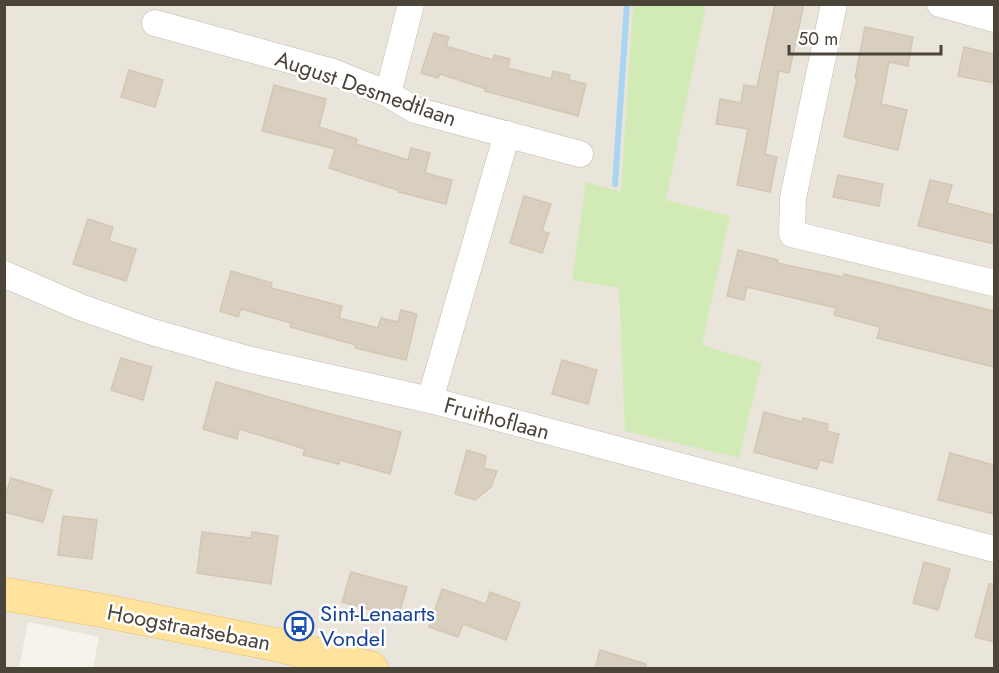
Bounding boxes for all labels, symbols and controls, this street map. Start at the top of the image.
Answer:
scale bar [789,18,940,56]
text: 50 m [798,26,838,52]
street label: August Desmedtlaan [271,42,461,134]
street label: Fruithoflaan [441,389,553,447]
street label: Hoogstraatsebaan [105,595,273,659]
place label: Sint-Lenaarts Vondel [320,597,435,654]
bus stop icon: Sint-Lenaarts Vondel [283,610,315,642]

